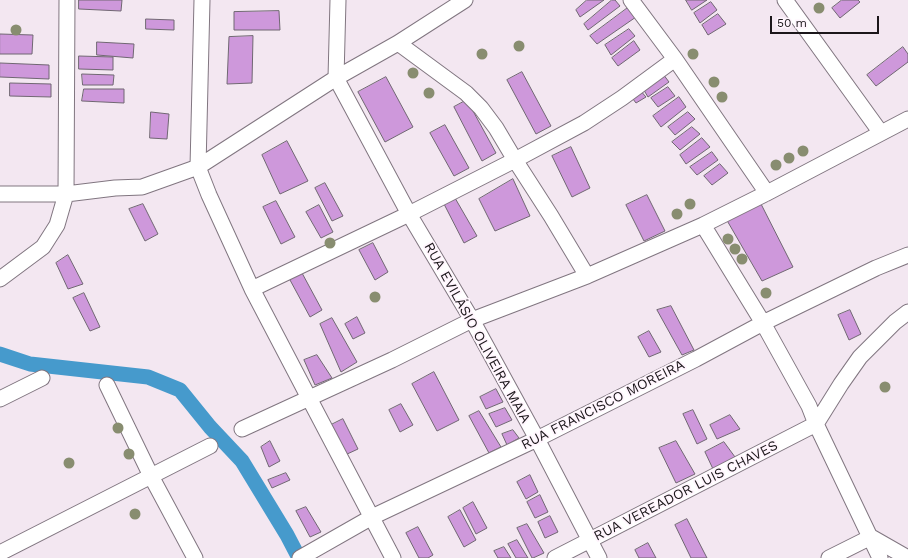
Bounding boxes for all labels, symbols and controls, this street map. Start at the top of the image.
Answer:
scale bar [772,8,881,34]
text: 50 m [777,16,807,30]
street label: RUA EVILÁSIO OLIVEIRA MAIA [420,240,534,426]
street label: RUA FRANCISCO MOREIRA [518,356,688,454]
street label: RUA VEREADOR LUIS CHAVES [591,437,781,545]

